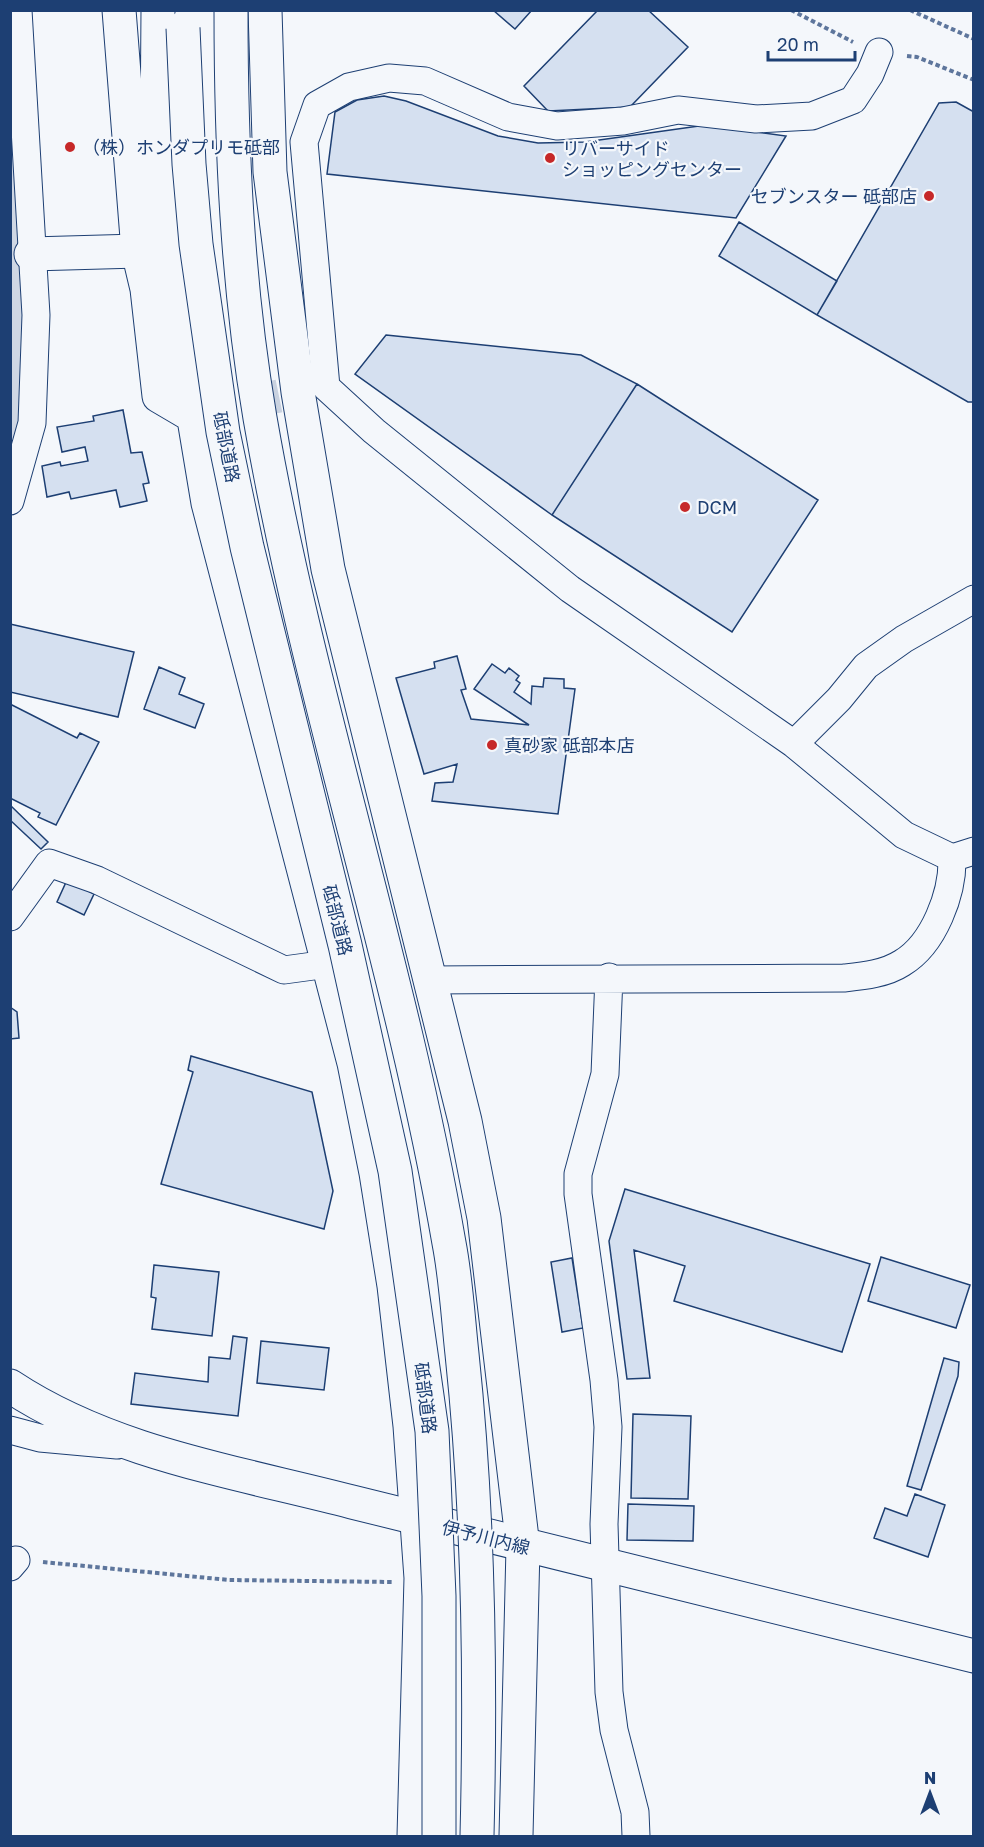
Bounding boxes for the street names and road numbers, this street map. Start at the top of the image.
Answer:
street label: 砥部道路 [209,410,245,484]
street label: 砥部道路 [319,882,357,958]
street label: 砥部道路 [411,1361,441,1435]
street label: 伊予川内線 [440,1515,532,1559]

